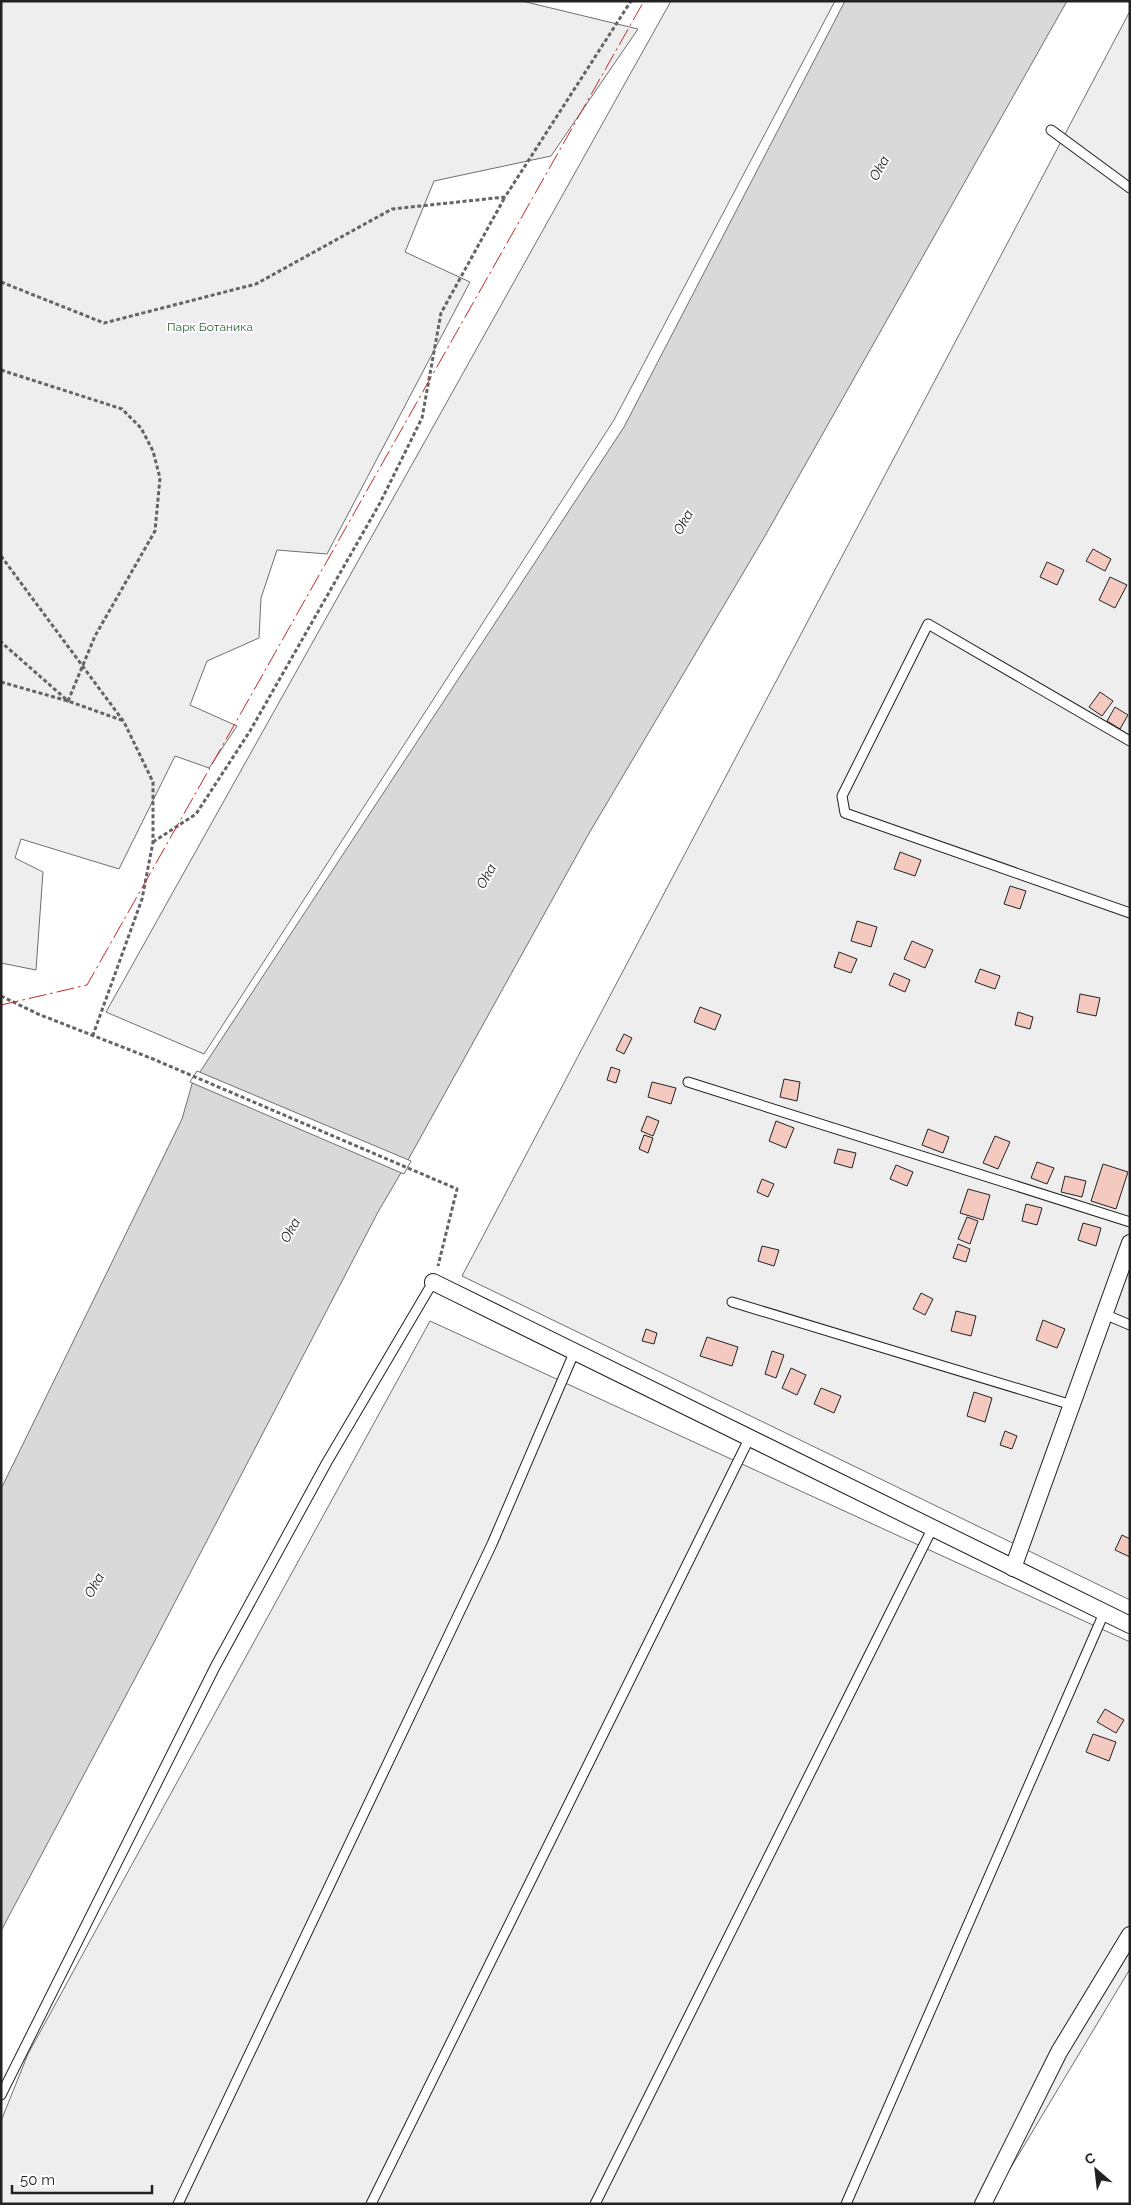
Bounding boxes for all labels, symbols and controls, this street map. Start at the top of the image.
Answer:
water label: Oka [866,153,892,183]
park label: Парк Ботаника [167,320,253,334]
water label: Oka [670,507,696,537]
water label: Oka [473,861,499,891]
water label: Oka [277,1215,303,1245]
water label: Oka [81,1570,107,1600]
north arrow [1071,2145,1121,2195]
text: С [1082,2149,1098,2168]
scale bar [12,2162,152,2194]
text: 50 m [20,2171,55,2189]

